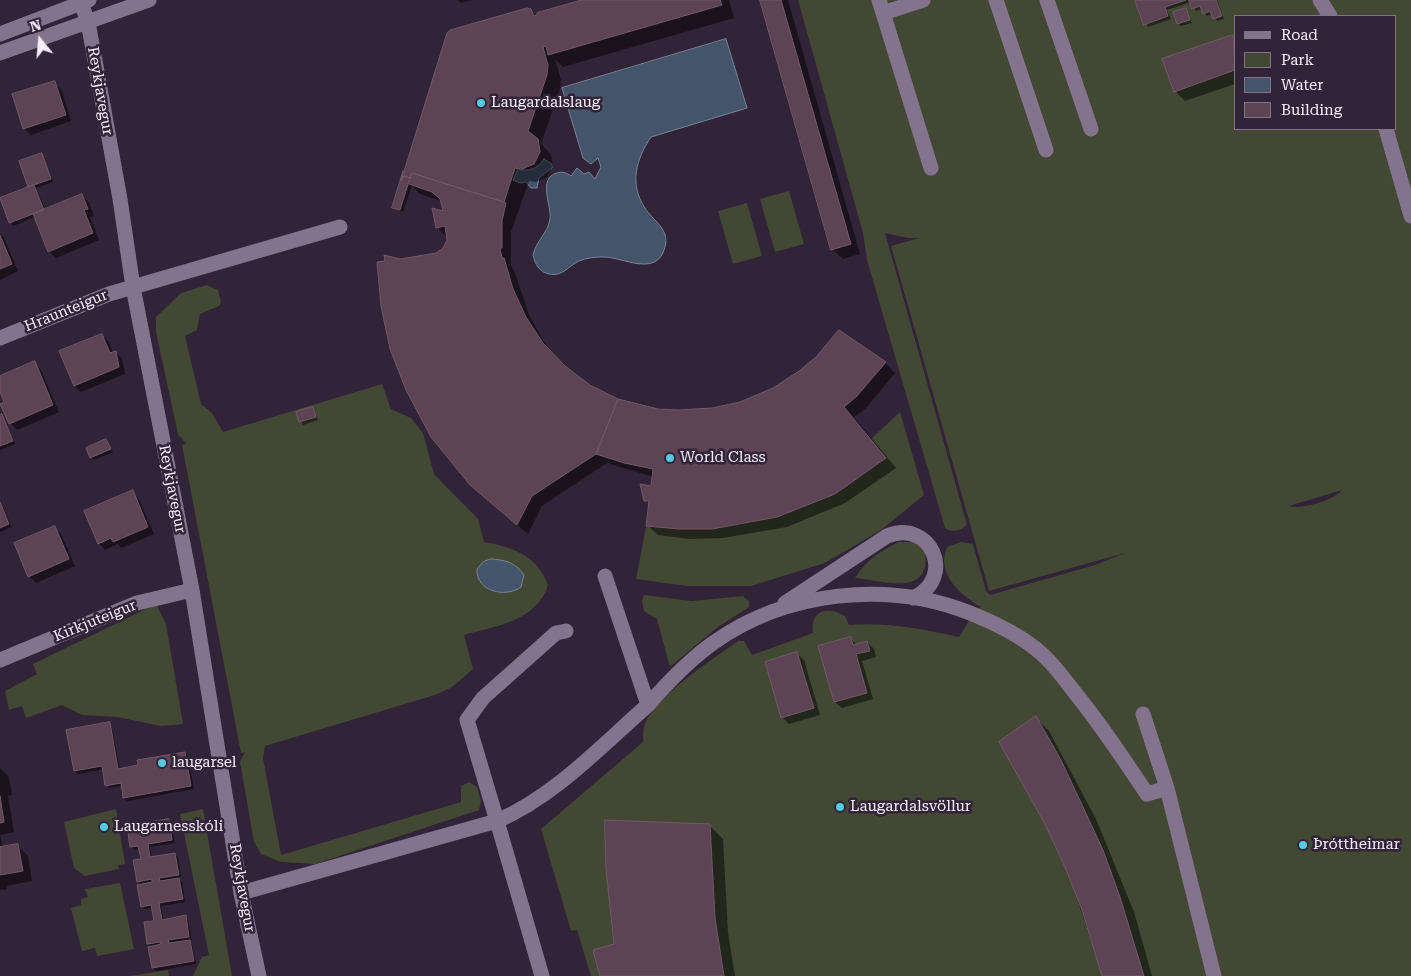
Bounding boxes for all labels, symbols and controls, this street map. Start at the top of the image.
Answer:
north arrow [15,15,65,65]
legend [1234,15,1396,130]
text: N [28,16,43,35]
text: Road [1281,26,1318,44]
street label: Reykjavegur [83,45,117,137]
text: Park [1281,51,1314,69]
text: Water [1281,76,1323,94]
place label: Laugardalslaug [491,94,600,112]
marker: Laugardalslaug [475,97,487,109]
text: Building [1281,101,1342,119]
street label: Hraunteigur [22,286,110,336]
street label: Reykjavegur [155,443,189,535]
place label: World Class [680,449,766,467]
marker: World Class [664,452,676,464]
street label: Kirkjuteigur [51,596,139,646]
place label: laugarsel [172,754,236,772]
marker: laugarsel [156,757,168,769]
place label: Laugardalsvöllur [850,798,971,816]
marker: Laugardalsvöllur [834,801,846,813]
place label: Laugarnesskóli [114,818,223,836]
marker: Laugarnesskóli [98,821,110,833]
place label: Þróttheimar [1313,836,1400,854]
marker: Þróttheimar [1297,839,1309,851]
street label: Reykjavegur [225,842,259,934]

